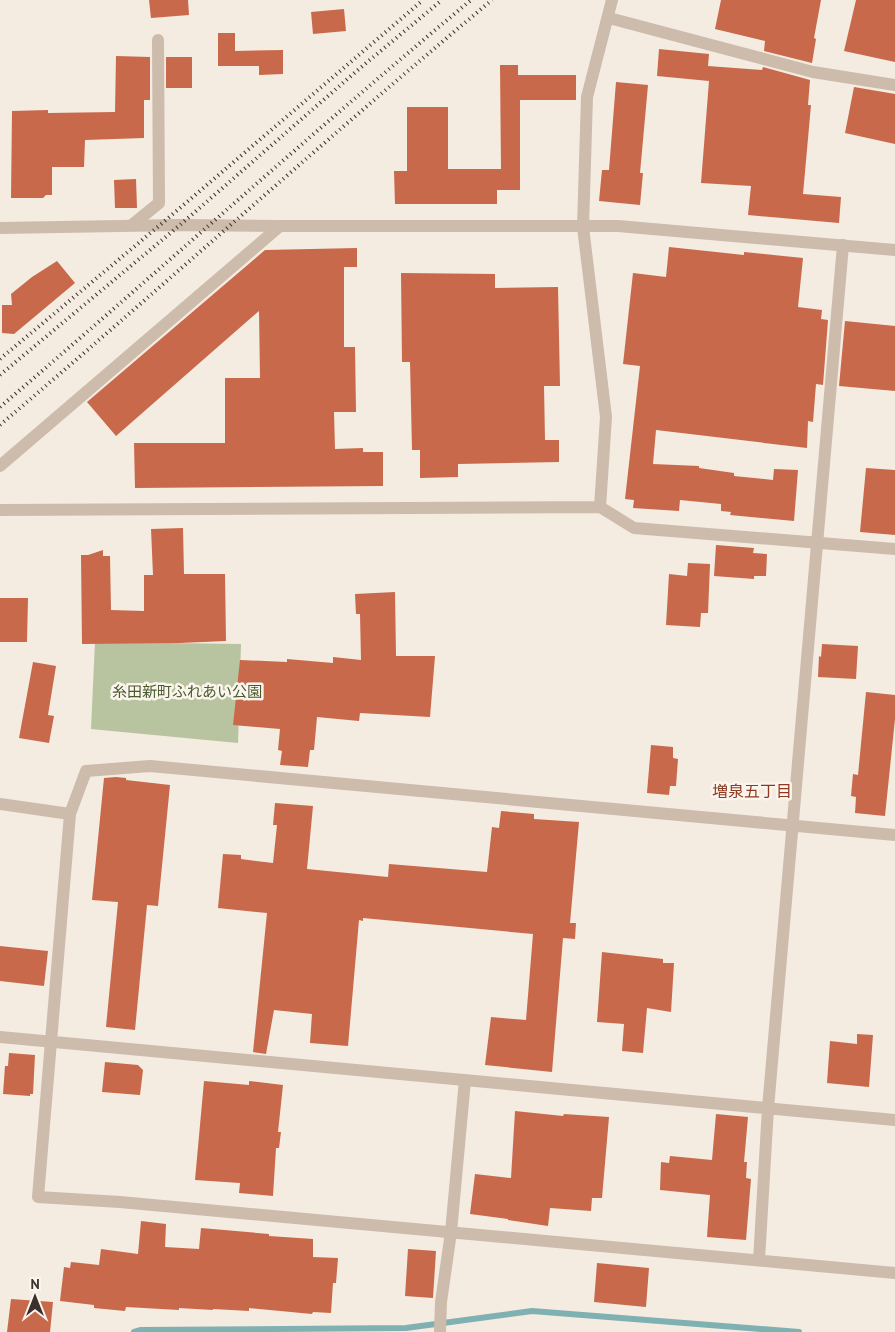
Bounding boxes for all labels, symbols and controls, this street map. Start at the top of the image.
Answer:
park label: 糸田新町ふれあい公園 [112,682,262,701]
district label: 増泉五丁目 [712,781,792,801]
north arrow [10,1272,60,1322]
text: N [30,1275,40,1293]

